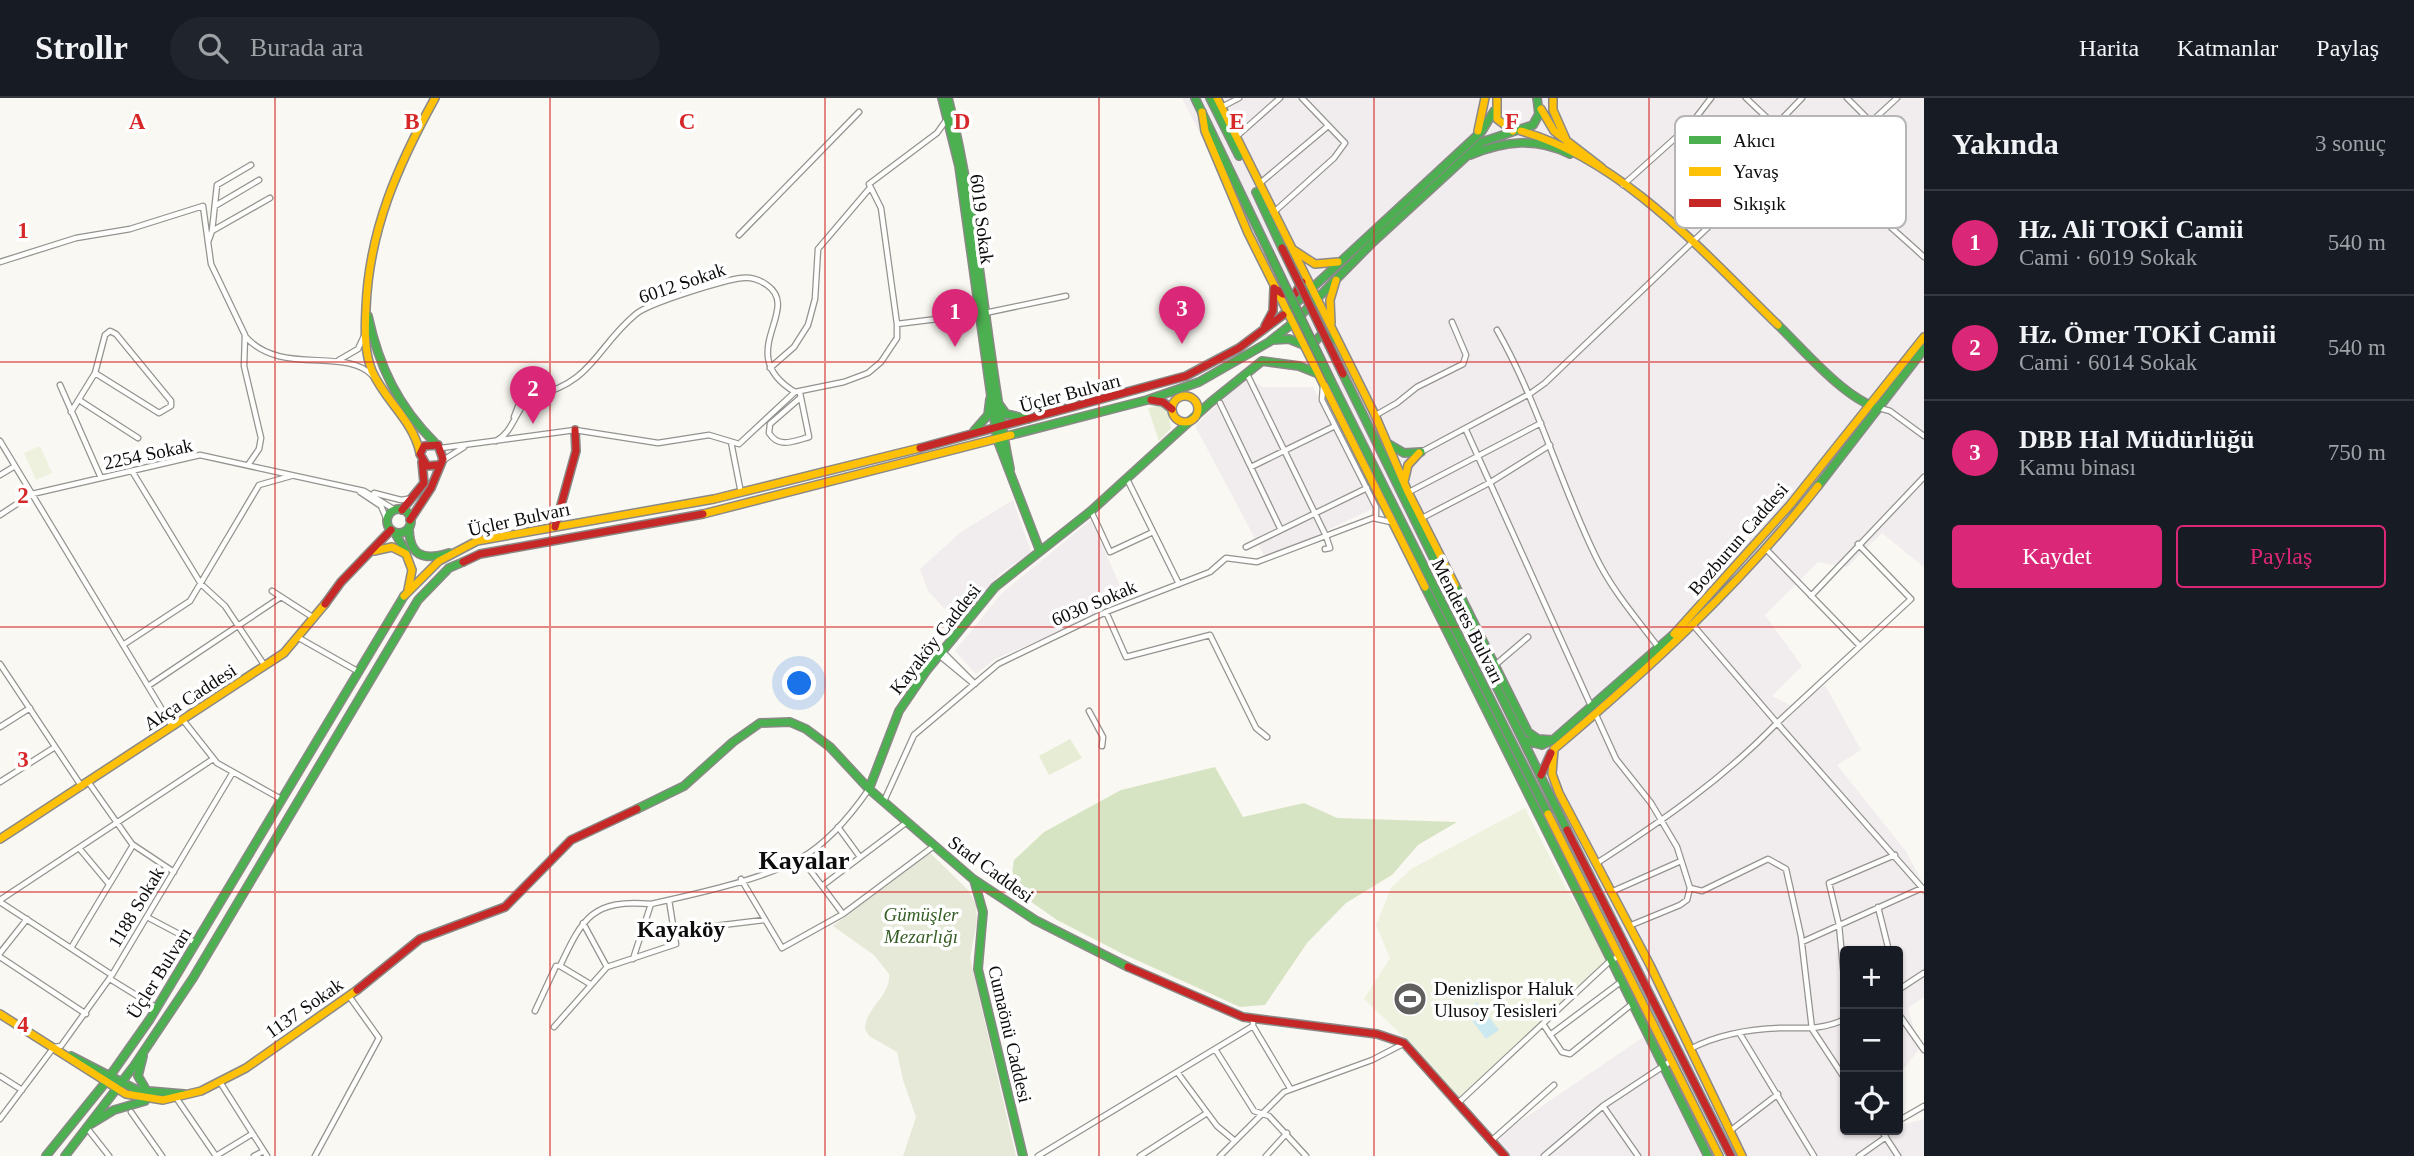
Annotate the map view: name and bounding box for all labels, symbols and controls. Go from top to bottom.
search box [170,17,660,80]
icon: search [194,29,232,67]
text: Strollr [35,30,128,66]
text: Burada ara [250,33,363,62]
text: Harita [2079,35,2139,61]
text: Katmanlar [2177,35,2278,61]
text: Paylaş [2316,35,2379,61]
text: A [129,109,146,134]
text: B [404,109,420,134]
text: C [679,109,695,134]
text: D [954,109,970,134]
text: E [1229,109,1245,134]
text: F [1505,109,1519,134]
legend [1675,116,1906,228]
text: Yakında [1952,127,2059,160]
text: Akıcı [1733,130,1775,151]
text: 3 sonuç [2315,131,2386,156]
text: Yavaş [1733,161,1779,182]
street label: 6019 Sokak [966,173,998,266]
text: Sıkışık [1733,193,1786,214]
text: Hz. Ali TOKİ Camii [2019,215,2243,244]
text: 1 [17,218,29,243]
text: 1 [1969,230,1981,255]
text: 540 m [2328,230,2386,255]
text: Cami · 6019 Sokak [2019,245,2197,270]
street label: 6012 Sokak [636,258,729,308]
pin: 3 [1159,286,1205,344]
pin: 1 [932,289,978,347]
text: Hz. Ömer TOKİ Camii [2019,320,2276,349]
text: 2 [1969,335,1981,360]
text: 540 m [2328,335,2386,360]
text: Cami · 6014 Sokak [2019,350,2197,375]
pin: 2 [510,366,556,424]
street label: Üçler Bulvarı [1017,369,1123,417]
text: DBB Hal Müdürlüğü [2019,425,2255,454]
street label: 2254 Sokak [102,434,195,474]
text: 3 [1969,440,1981,465]
text: 750 m [2328,440,2386,465]
text: Kamu binası [2019,455,2136,480]
street label: Bozburun Caddesi [1684,479,1792,599]
text: 2 [17,483,29,508]
street label: Üçler Bulvarı [466,498,572,540]
button: Kaydet [1952,525,2162,588]
button: Paylaş [2176,525,2386,588]
street label: Menderes Bulvarı [1428,555,1508,687]
street label: 6030 Sokak [1048,576,1140,630]
street label: Kayaköy Caddesi [885,580,985,698]
street label: Akça Caddesi [140,659,240,735]
your location [782,666,816,700]
text: 3 [17,747,29,772]
street label: Stad Caddesi [944,831,1038,907]
district label: Kayalar [759,846,850,875]
street label: 1188 Sokak [104,863,168,951]
park label: Gümüşler Mezarlığı [883,904,959,947]
district label: Kayaköy [637,917,726,942]
street label: Üçler Bulvarı [123,923,195,1023]
map controls [1840,946,1903,1135]
button: + [1840,946,1903,1009]
street label: Cumaönü Caddesi [984,964,1036,1104]
street label: 1137 Sokak [261,973,347,1042]
place label: Denizlispor Haluk Ulusoy Tesisleri [1434,978,1574,1021]
sports icon: Denizlispor Haluk Ulusoy Tesisleri [1391,980,1429,1018]
button: − [1840,1009,1903,1072]
text: 4 [17,1012,29,1037]
button: locate [1840,1072,1903,1135]

